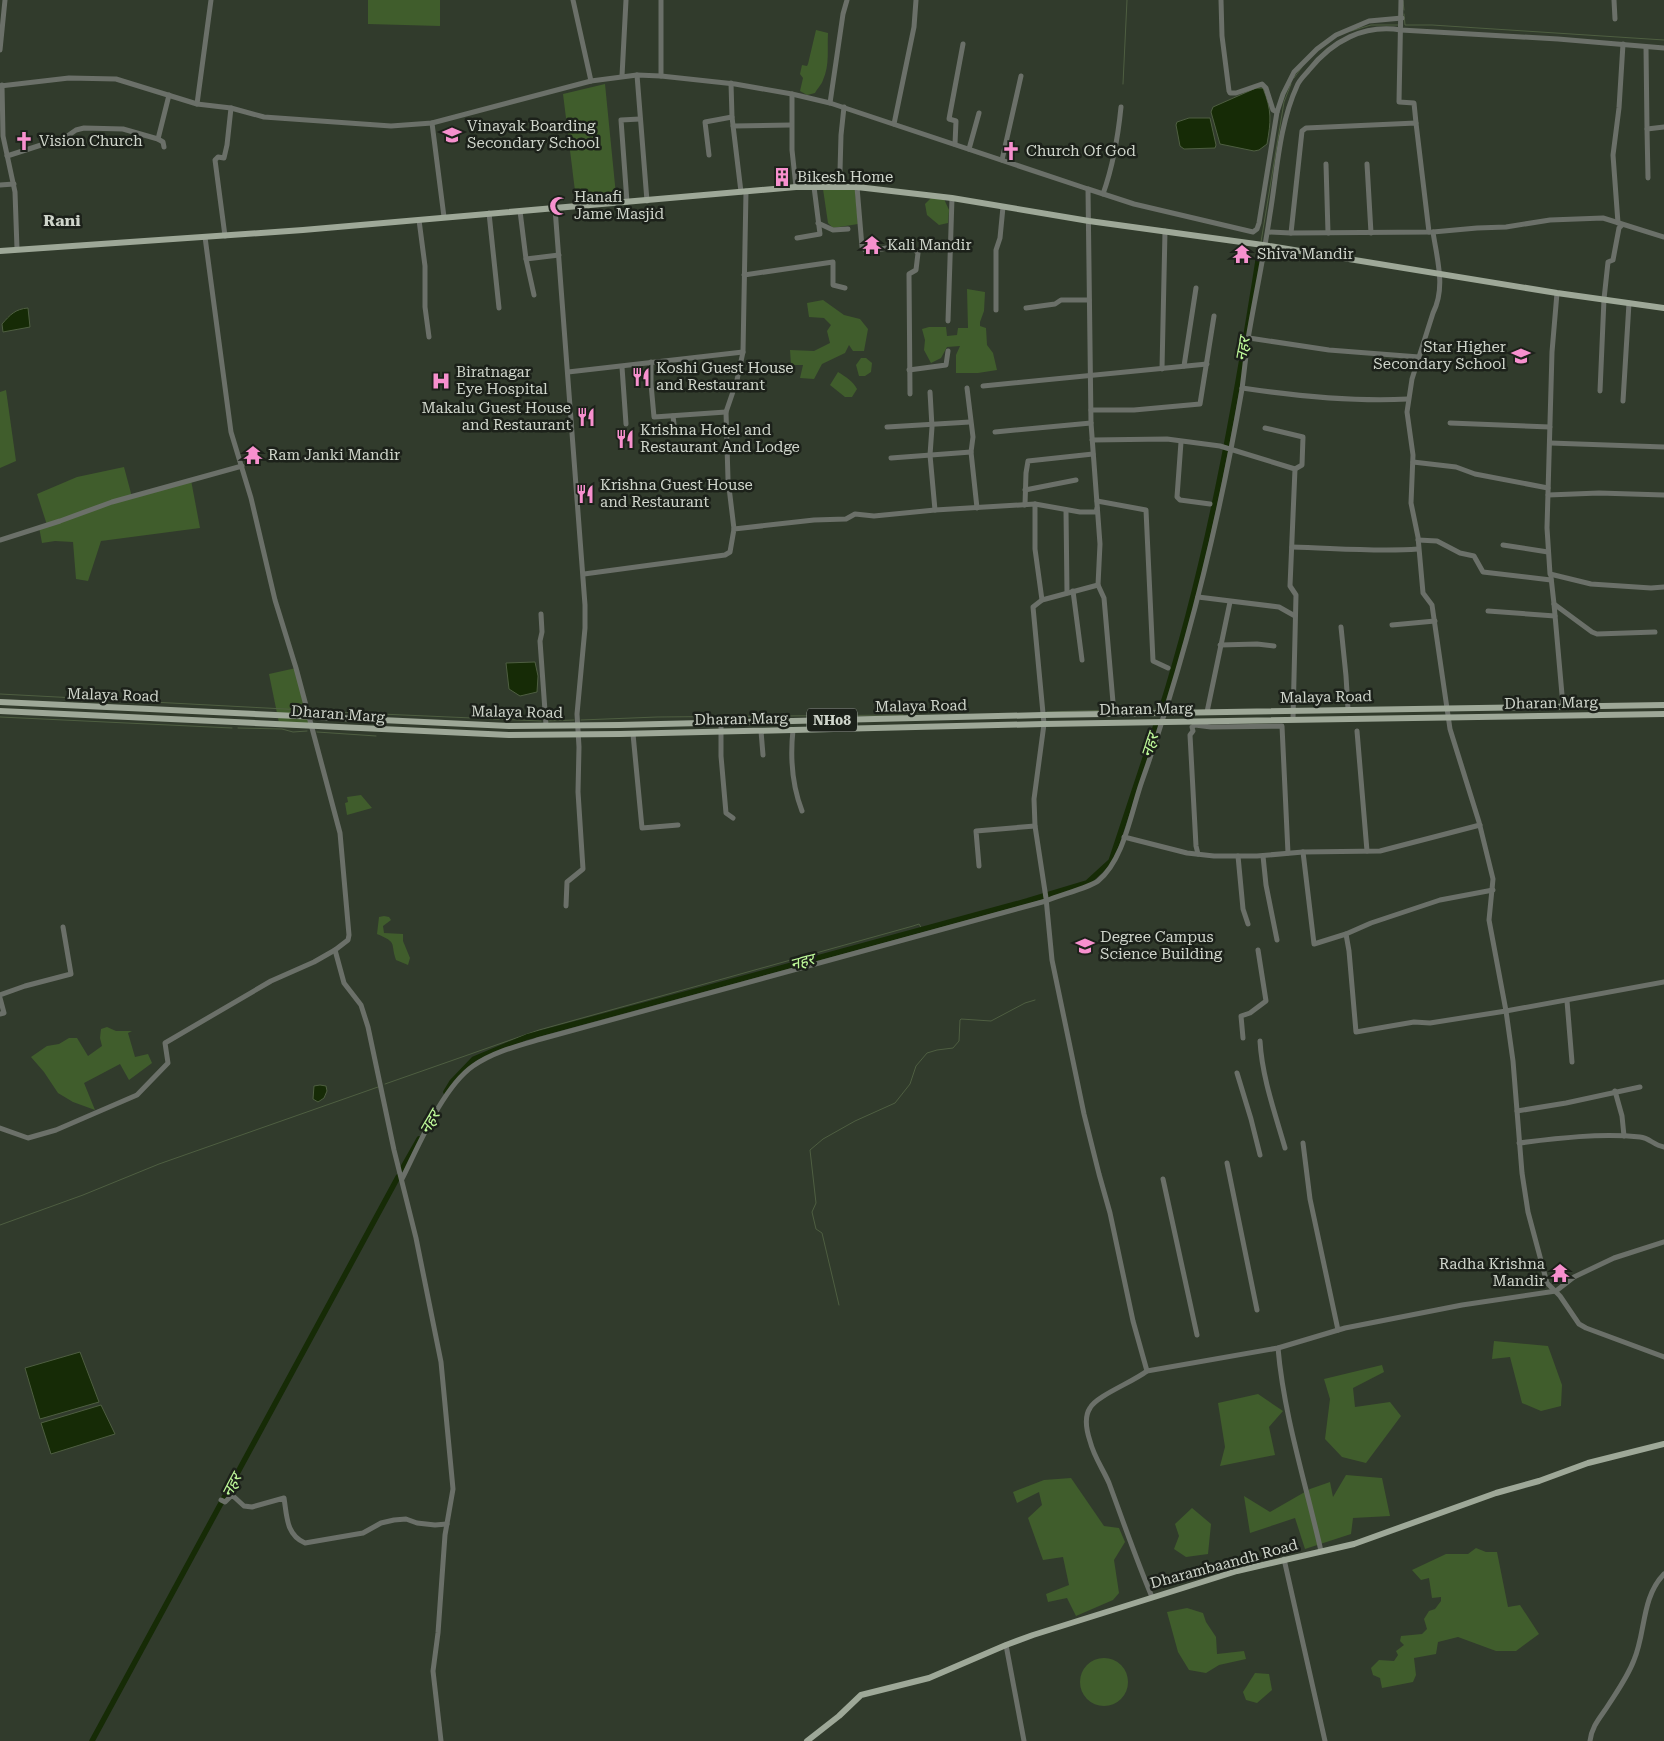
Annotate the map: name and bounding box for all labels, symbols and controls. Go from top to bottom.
place label: Vinayak Boarding Secondary School [467,117,600,152]
school or university icon: Vinayak Boarding Secondary School [441,124,463,146]
church icon: Vision Church [13,130,35,152]
place label: Vision Church [39,132,143,150]
church icon: Church Of God [1000,140,1022,162]
place label: Church Of God [1026,142,1136,160]
building icon: Bikesh Home [771,166,793,188]
place label: Bikesh Home [797,168,893,186]
place label: Hanafi Jame Masjid [574,188,665,223]
mosque icon: Hanafi Jame Masjid [548,195,570,217]
district label: Rani [43,211,81,230]
temple icon: Kali Mandir [861,234,883,256]
place label: Kali Mandir [887,236,972,254]
temple icon: Shiva Mandir [1231,243,1253,265]
place label: Shiva Mandir [1257,245,1354,263]
water label: नहर [1231,332,1255,363]
place label: Star Higher Secondary School [1373,338,1506,373]
school or university icon: Star Higher Secondary School [1510,345,1532,367]
place label: Koshi Guest House and Restaurant [656,359,794,394]
place label: Biratnagar Eye Hospital [456,363,548,398]
restaurant icon: Koshi Guest House and Restaurant [630,366,652,388]
hospital icon: Biratnagar Eye Hospital [430,370,452,392]
place label: Makalu Guest House and Restaurant [421,399,571,434]
restaurant icon: Makalu Guest House and Restaurant [575,406,597,428]
place label: Krishna Hotel and Restaurant And Lodge [640,421,800,456]
restaurant icon: Krishna Hotel and Restaurant And Lodge [614,428,636,450]
temple icon: Ram Janki Mandir [242,444,264,466]
place label: Ram Janki Mandir [268,446,400,464]
place label: Krishna Guest House and Restaurant [600,476,753,511]
restaurant icon: Krishna Guest House and Restaurant [574,483,596,505]
street label: Malaya Road [67,684,160,706]
street label: Malaya Road [1280,687,1373,707]
street label: Dharan Marg [1504,693,1599,713]
street label: Malaya Road [875,696,968,716]
street label: Dharan Marg [1099,699,1194,719]
street label: Dharan Marg [291,702,386,726]
street label: Malaya Road [471,702,564,722]
road number: NH08 [807,708,857,732]
street label: Dharan Marg [694,709,789,729]
water label: नहर [1137,728,1163,759]
place label: Degree Campus Science Building [1100,928,1223,963]
school or university icon: Degree Campus Science Building [1074,935,1096,957]
water label: नहर [788,948,819,974]
water label: नहर [415,1104,445,1137]
place label: Radha Krishna Mandir [1439,1255,1545,1290]
temple icon: Radha Krishna Mandir [1549,1262,1571,1284]
water label: नहर [217,1467,247,1500]
street label: Dharambaandh Road [1148,1536,1300,1592]

